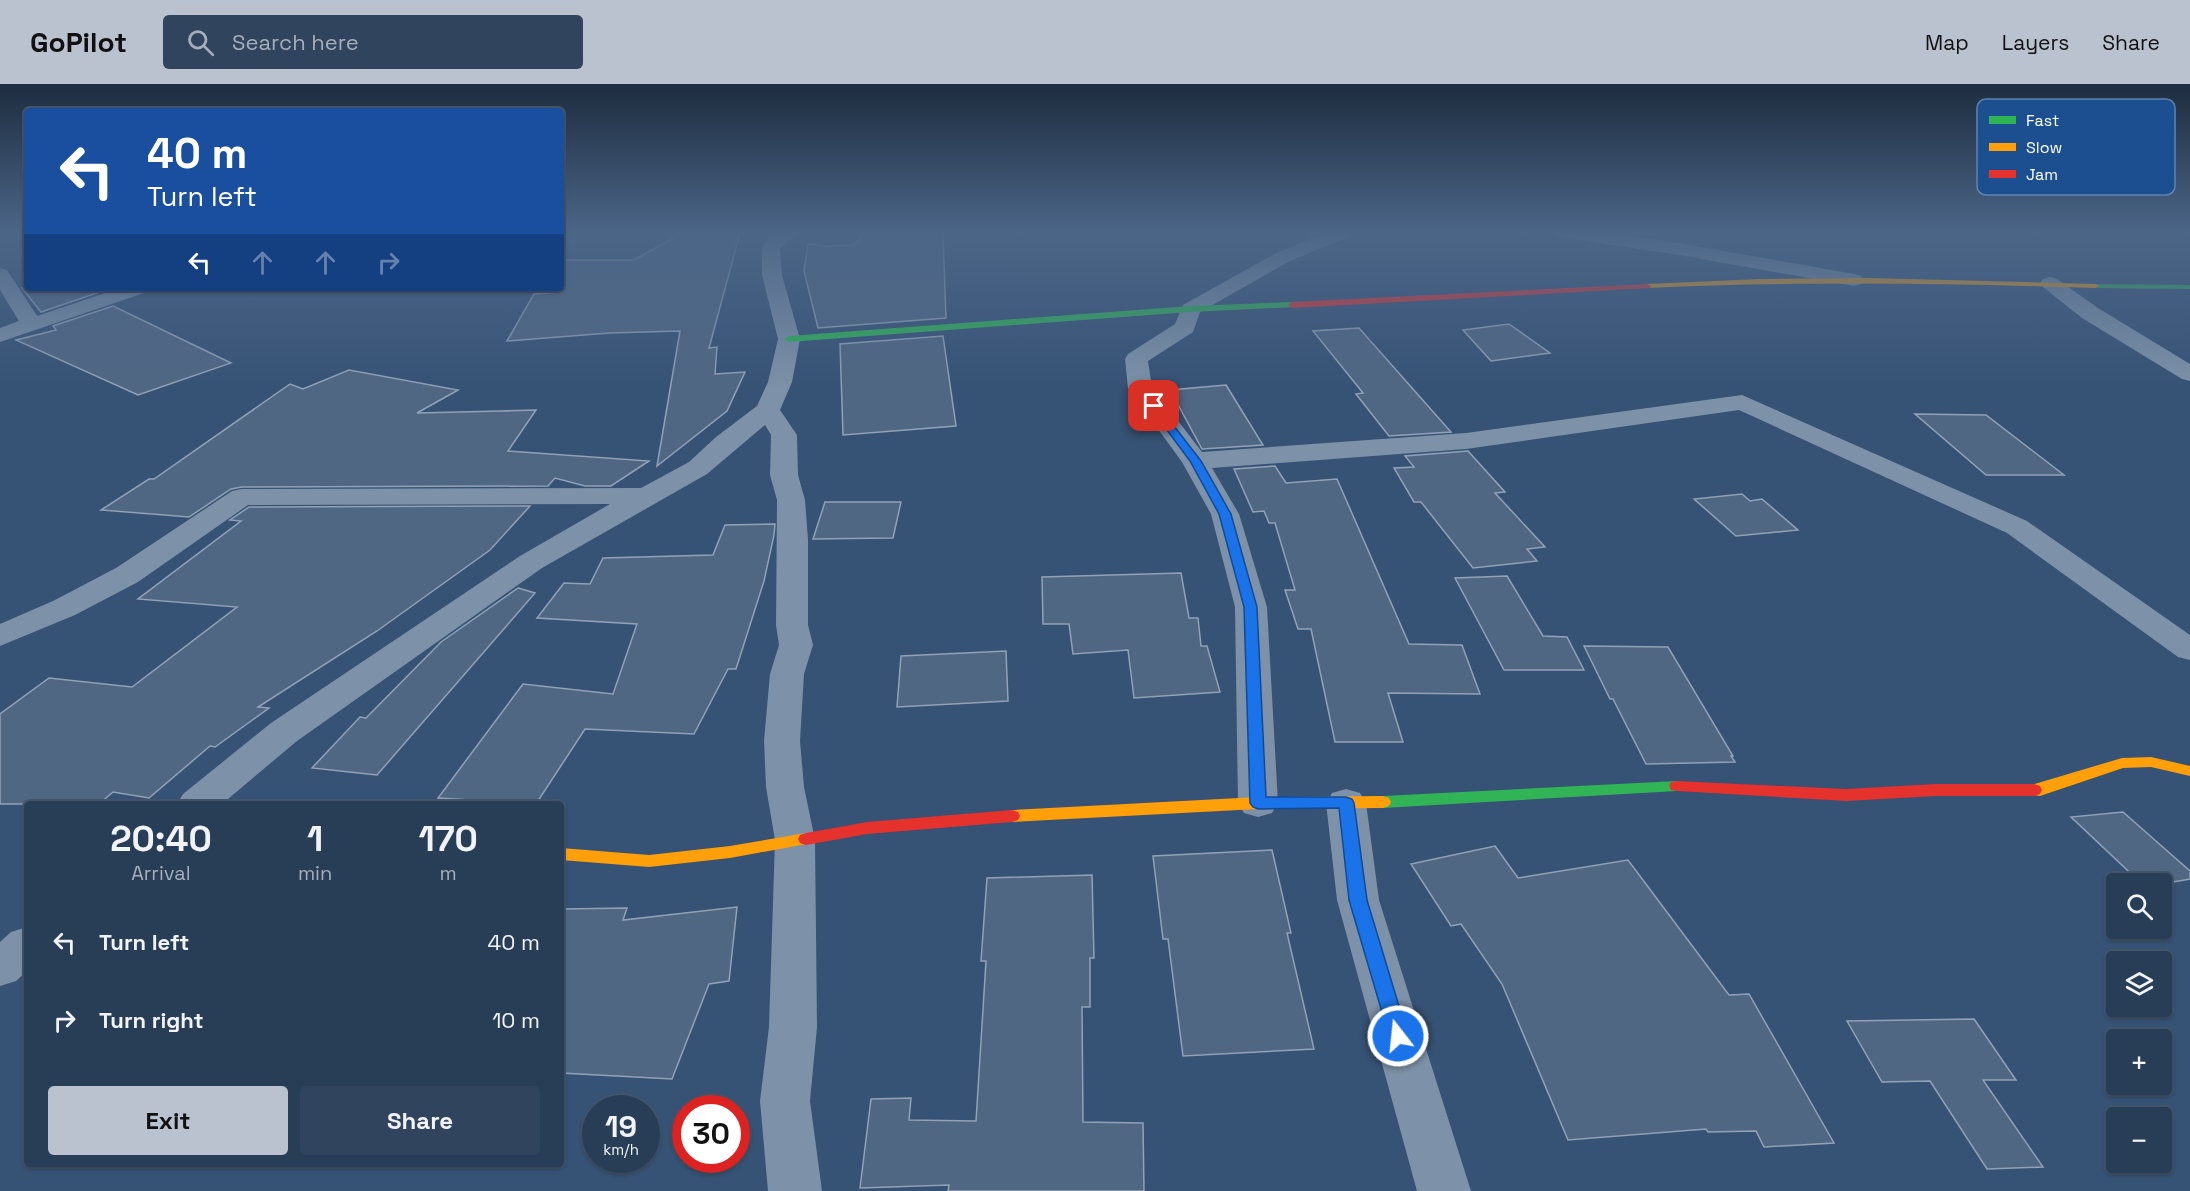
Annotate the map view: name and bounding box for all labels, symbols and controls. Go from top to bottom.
search box [163,15,583,69]
text: GoPilot [30,24,127,60]
icon: search [184,26,217,59]
text: Search here [232,28,359,56]
text: Map [1925,29,1969,56]
text: Layers [2002,29,2069,56]
text: Share [2102,29,2160,56]
legend [1977,99,2175,195]
text: Fast [2026,110,2059,131]
text: 40 m [147,127,247,180]
icon: left [48,132,126,210]
text: Slow [2026,137,2062,158]
text: Jam [2026,164,2058,185]
text: Turn left [147,179,257,214]
icon: left [183,246,216,279]
icon: ahead [246,246,279,279]
icon: ahead [309,246,342,279]
icon: right [372,246,405,279]
pin [1128,380,1179,431]
icon: arrive [1137,389,1170,422]
text: 20:40 [110,816,212,862]
text: 1 [307,816,323,862]
text: 170 [418,816,478,862]
text: Arrival [131,860,191,886]
text: min [298,860,332,886]
text: m [440,860,457,886]
map controls [2106,873,2172,1173]
button: search [2106,873,2172,939]
icon: left [48,926,81,959]
text: Turn left [99,928,189,956]
text: 40 m [488,928,540,956]
button: layers [2106,951,2172,1017]
icon: right [48,1004,81,1037]
position arrow [1366,1004,1430,1068]
text: Turn right [99,1006,204,1034]
text: 10 m [492,1006,540,1034]
button: + [2106,1029,2172,1095]
button: Exit [48,1086,288,1155]
button: Share [300,1086,540,1155]
speed limit sign: 30 [672,1095,750,1173]
text: 19 [605,1107,637,1146]
button: − [2106,1107,2172,1173]
text: km/h [603,1140,639,1159]

